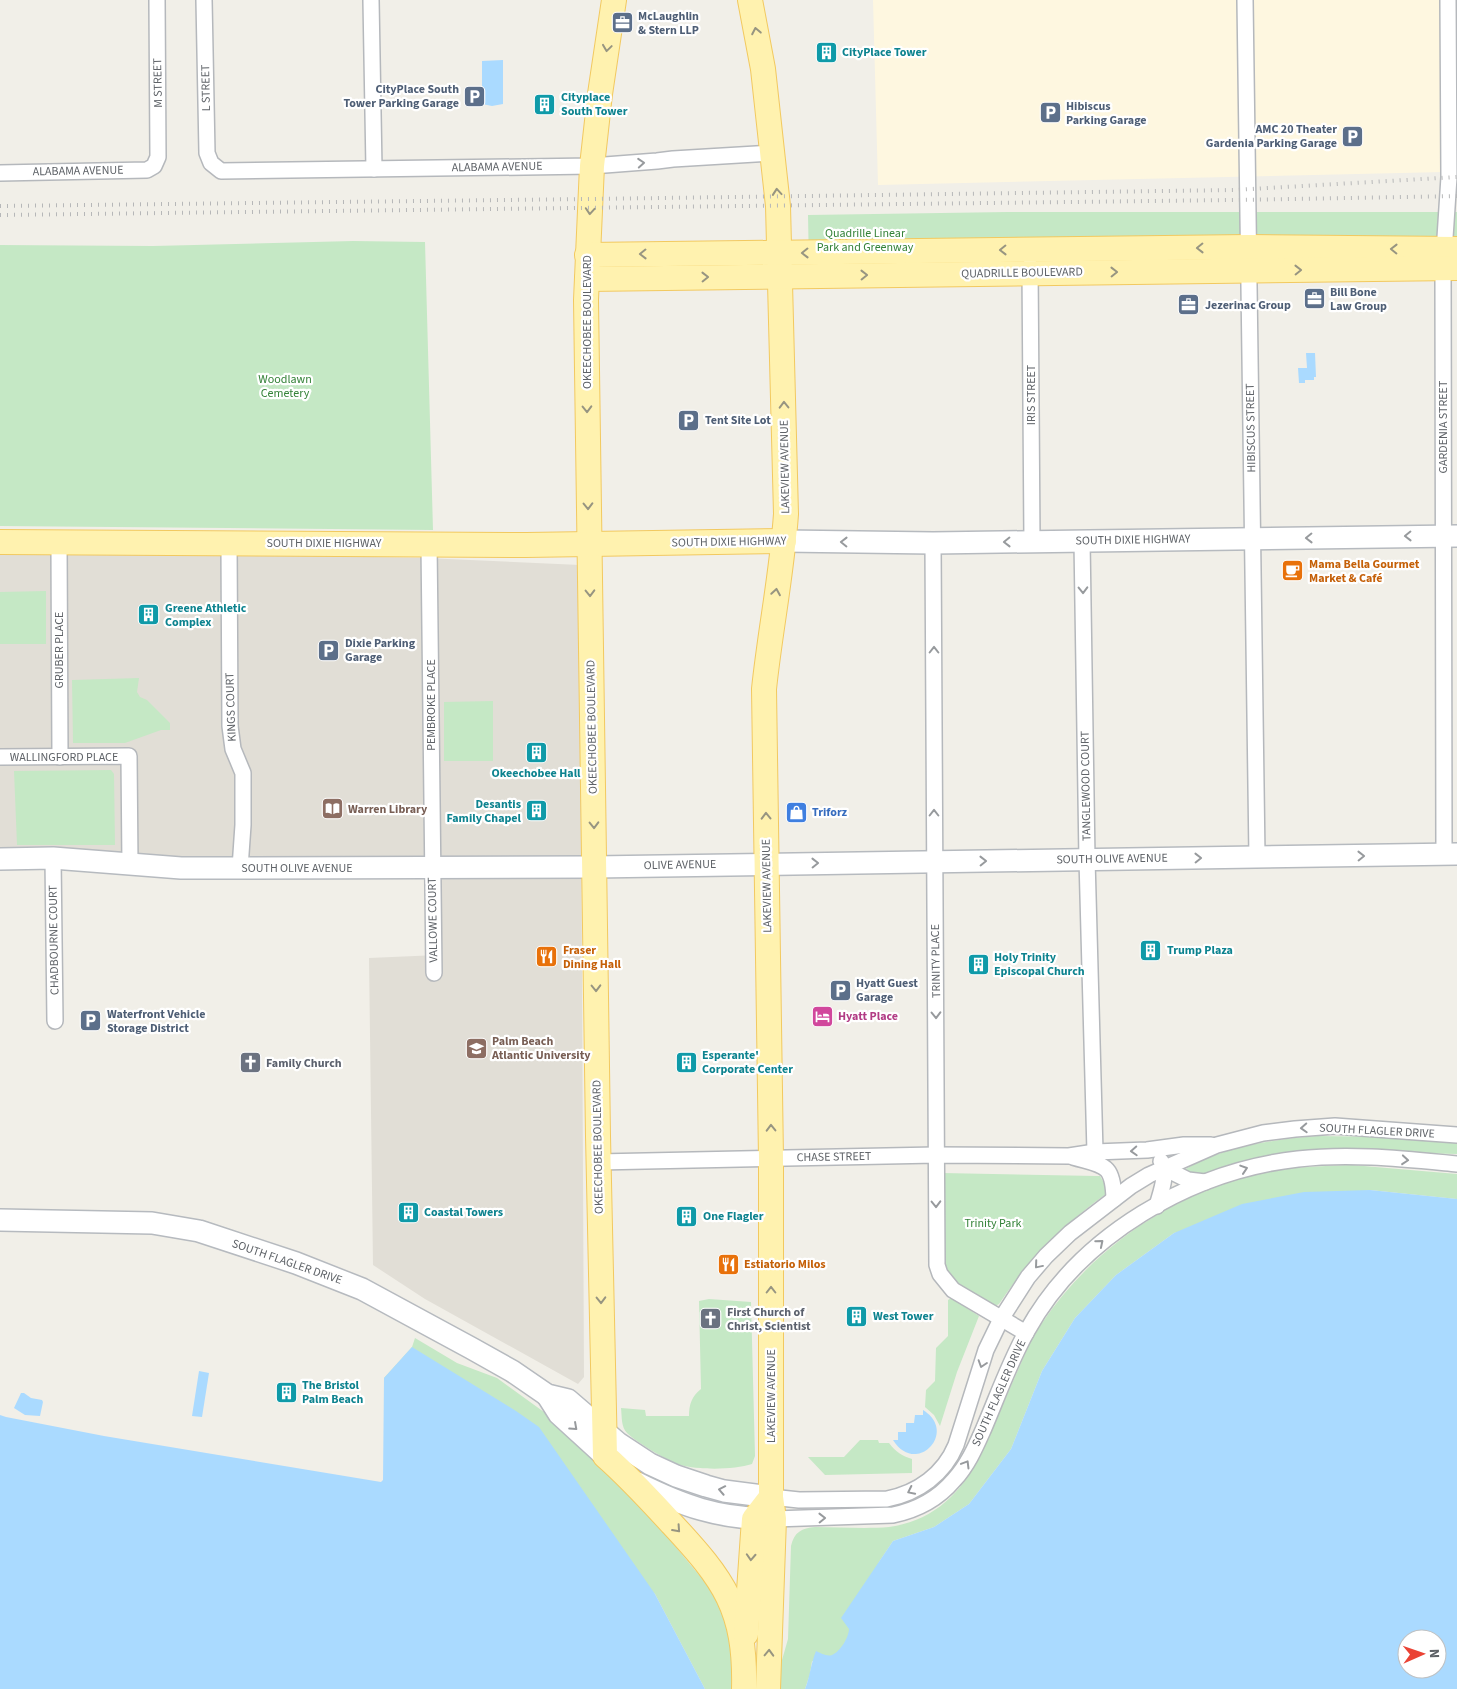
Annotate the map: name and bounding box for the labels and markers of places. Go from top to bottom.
place label: McLaughlin & Stern LLP [638,8,699,39]
office icon: McLaughlin & Stern LLP [610,11,634,35]
building icon: CityPlace Tower [814,40,838,64]
place label: CityPlace Tower [842,44,927,61]
place label: CityPlace South Tower Parking Garage [344,81,459,112]
parking icon: CityPlace South Tower Parking Garage [463,84,487,108]
place label: Cityplace South Tower [561,89,628,120]
building icon: Cityplace South Tower [533,92,557,116]
place label: Hibiscus Parking Garage [1066,98,1147,129]
parking icon: Hibiscus Parking Garage [1038,101,1062,125]
place label: AMC 20 Theater Gardenia Parking Garage [1206,121,1337,152]
parking icon: AMC 20 Theater Gardenia Parking Garage [1341,124,1365,148]
place label: Bill Bone Law Group [1330,284,1387,315]
office icon: Bill Bone Law Group [1302,287,1326,311]
office icon: Jezerinac Group [1177,293,1201,317]
place label: Jezerinac Group [1205,297,1291,314]
parking icon: Tent Site Lot [677,408,701,432]
place label: Tent Site Lot [705,412,771,429]
place label: Mama Bella Gourmet Market & Café [1309,556,1420,587]
cafe icon: Mama Bella Gourmet Market & Café [1281,559,1305,583]
place label: Greene Athletic Complex [165,600,247,631]
building icon: Greene Athletic Complex [137,603,161,627]
place label: Dixie Parking Garage [345,635,416,666]
parking icon: Dixie Parking Garage [317,638,341,662]
building icon: Okeechobee Hall [524,740,548,764]
place label: Okeechobee Hall [492,765,581,782]
place label: Desantis Family Chapel [446,796,522,827]
library icon: Warren Library [320,797,344,821]
building icon: Desantis Family Chapel [525,799,549,823]
shop icon: Triforz [784,800,808,824]
place label: Warren Library [348,801,428,818]
place label: Triforz [812,804,848,821]
building icon: Trump Plaza [1139,938,1163,962]
place label: Fraser Dining Hall [563,942,622,973]
place label: Trump Plaza [1167,942,1233,959]
restaurant icon: Fraser Dining Hall [535,945,559,969]
place label: Holy Trinity Episcopal Church [994,949,1085,980]
building icon: Holy Trinity Episcopal Church [966,952,990,976]
place label: Hyatt Guest Garage [856,975,918,1006]
parking icon: Hyatt Guest Garage [828,978,852,1002]
hotel icon: Hyatt Place [810,1004,834,1028]
place label: Waterfront Vehicle Storage District [107,1006,205,1037]
place label: Hyatt Place [838,1008,898,1025]
parking icon: Waterfront Vehicle Storage District [79,1009,103,1033]
place label: Palm Beach Atlantic University [491,1033,591,1064]
school or university icon: Palm Beach Atlantic University [464,1036,488,1060]
place label: Esperante' Corporate Center [702,1047,793,1078]
building icon: Esperante' Corporate Center [674,1050,698,1074]
church icon: Family Church [238,1051,262,1075]
place label: Family Church [266,1055,342,1072]
building icon: Coastal Towers [396,1200,420,1224]
place label: Coastal Towers [424,1204,503,1221]
building icon: One Flagler [675,1204,699,1228]
place label: One Flagler [703,1208,764,1225]
restaurant icon: Estiatorio Milos [716,1252,740,1276]
place label: Estiatorio Milos [744,1256,826,1273]
place label: First Church of Christ, Scientist [727,1304,811,1335]
building icon: West Tower [845,1304,869,1328]
church icon: First Church of Christ, Scientist [699,1307,723,1331]
place label: West Tower [873,1308,934,1325]
place label: The Bristol Palm Beach [302,1377,363,1408]
building icon: The Bristol Palm Beach [274,1380,298,1404]

